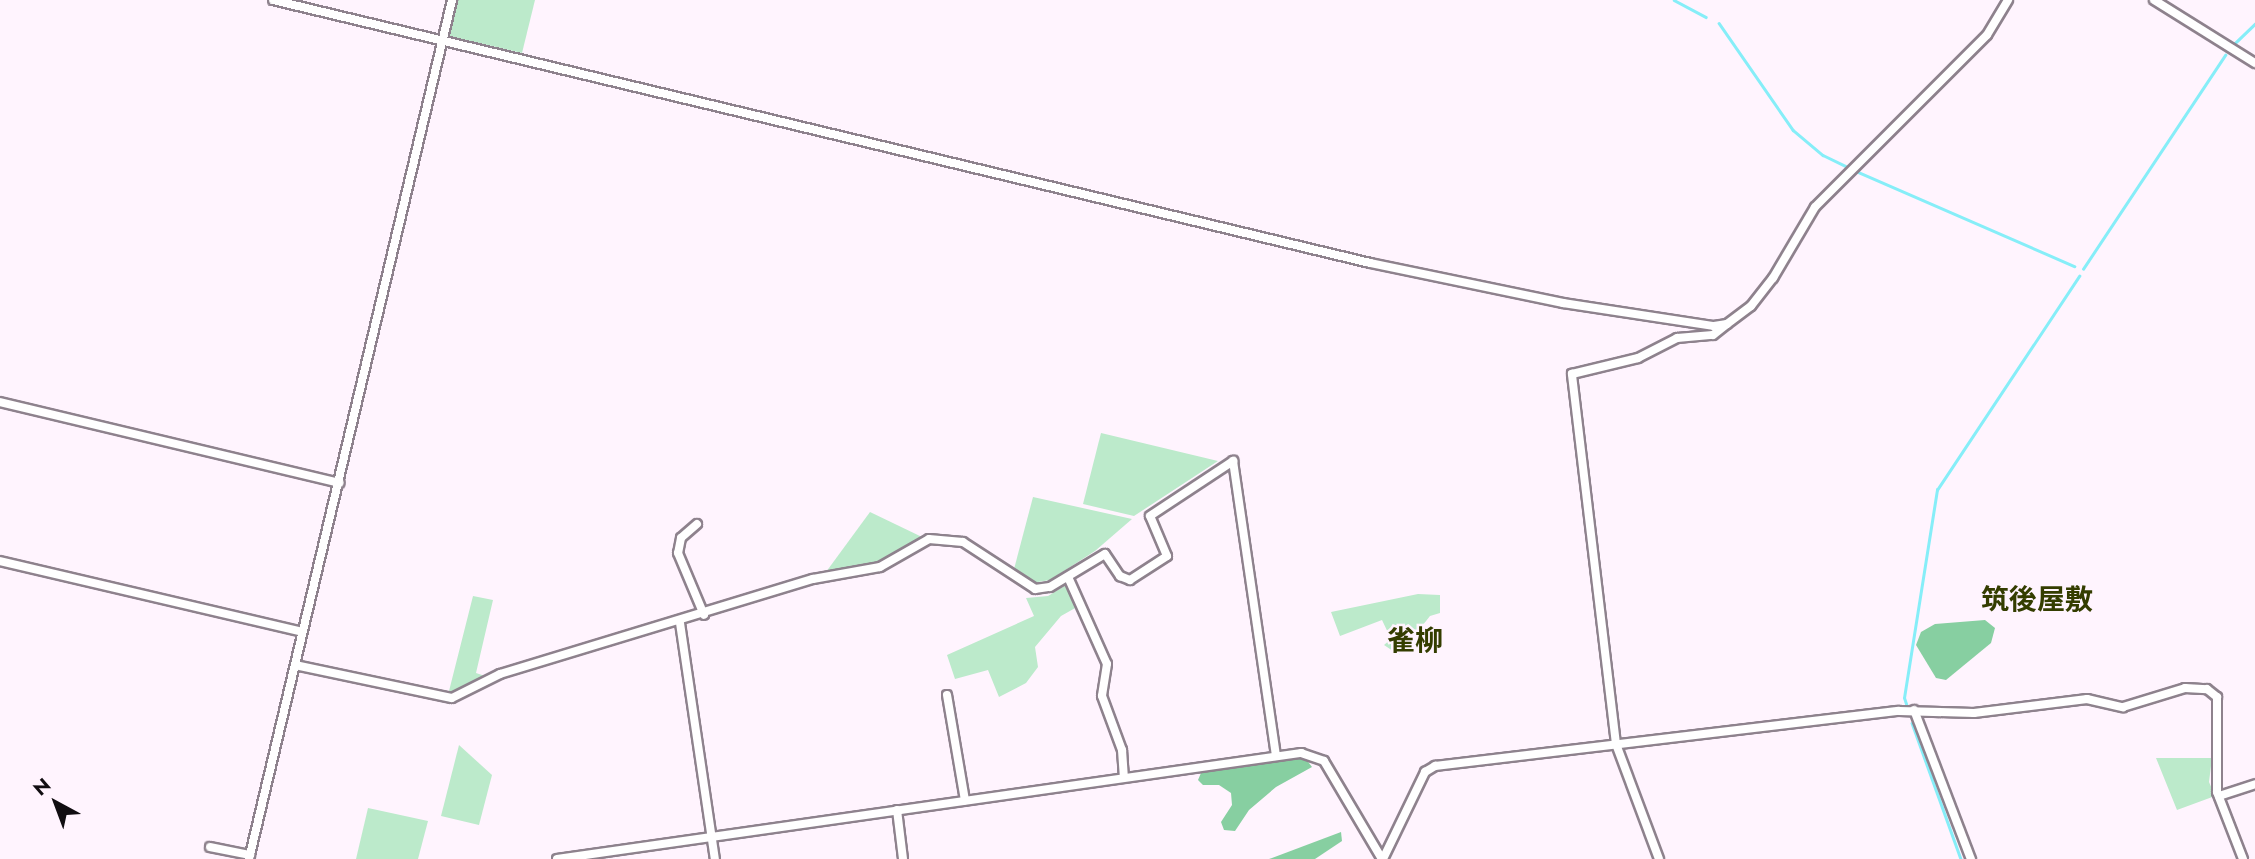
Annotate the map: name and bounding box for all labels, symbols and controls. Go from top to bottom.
district label: 筑後屋敷 [1981,583,2093,617]
district label: 雀柳 [1387,624,1443,658]
north arrow [21,768,91,838]
text: N [27,772,56,802]

